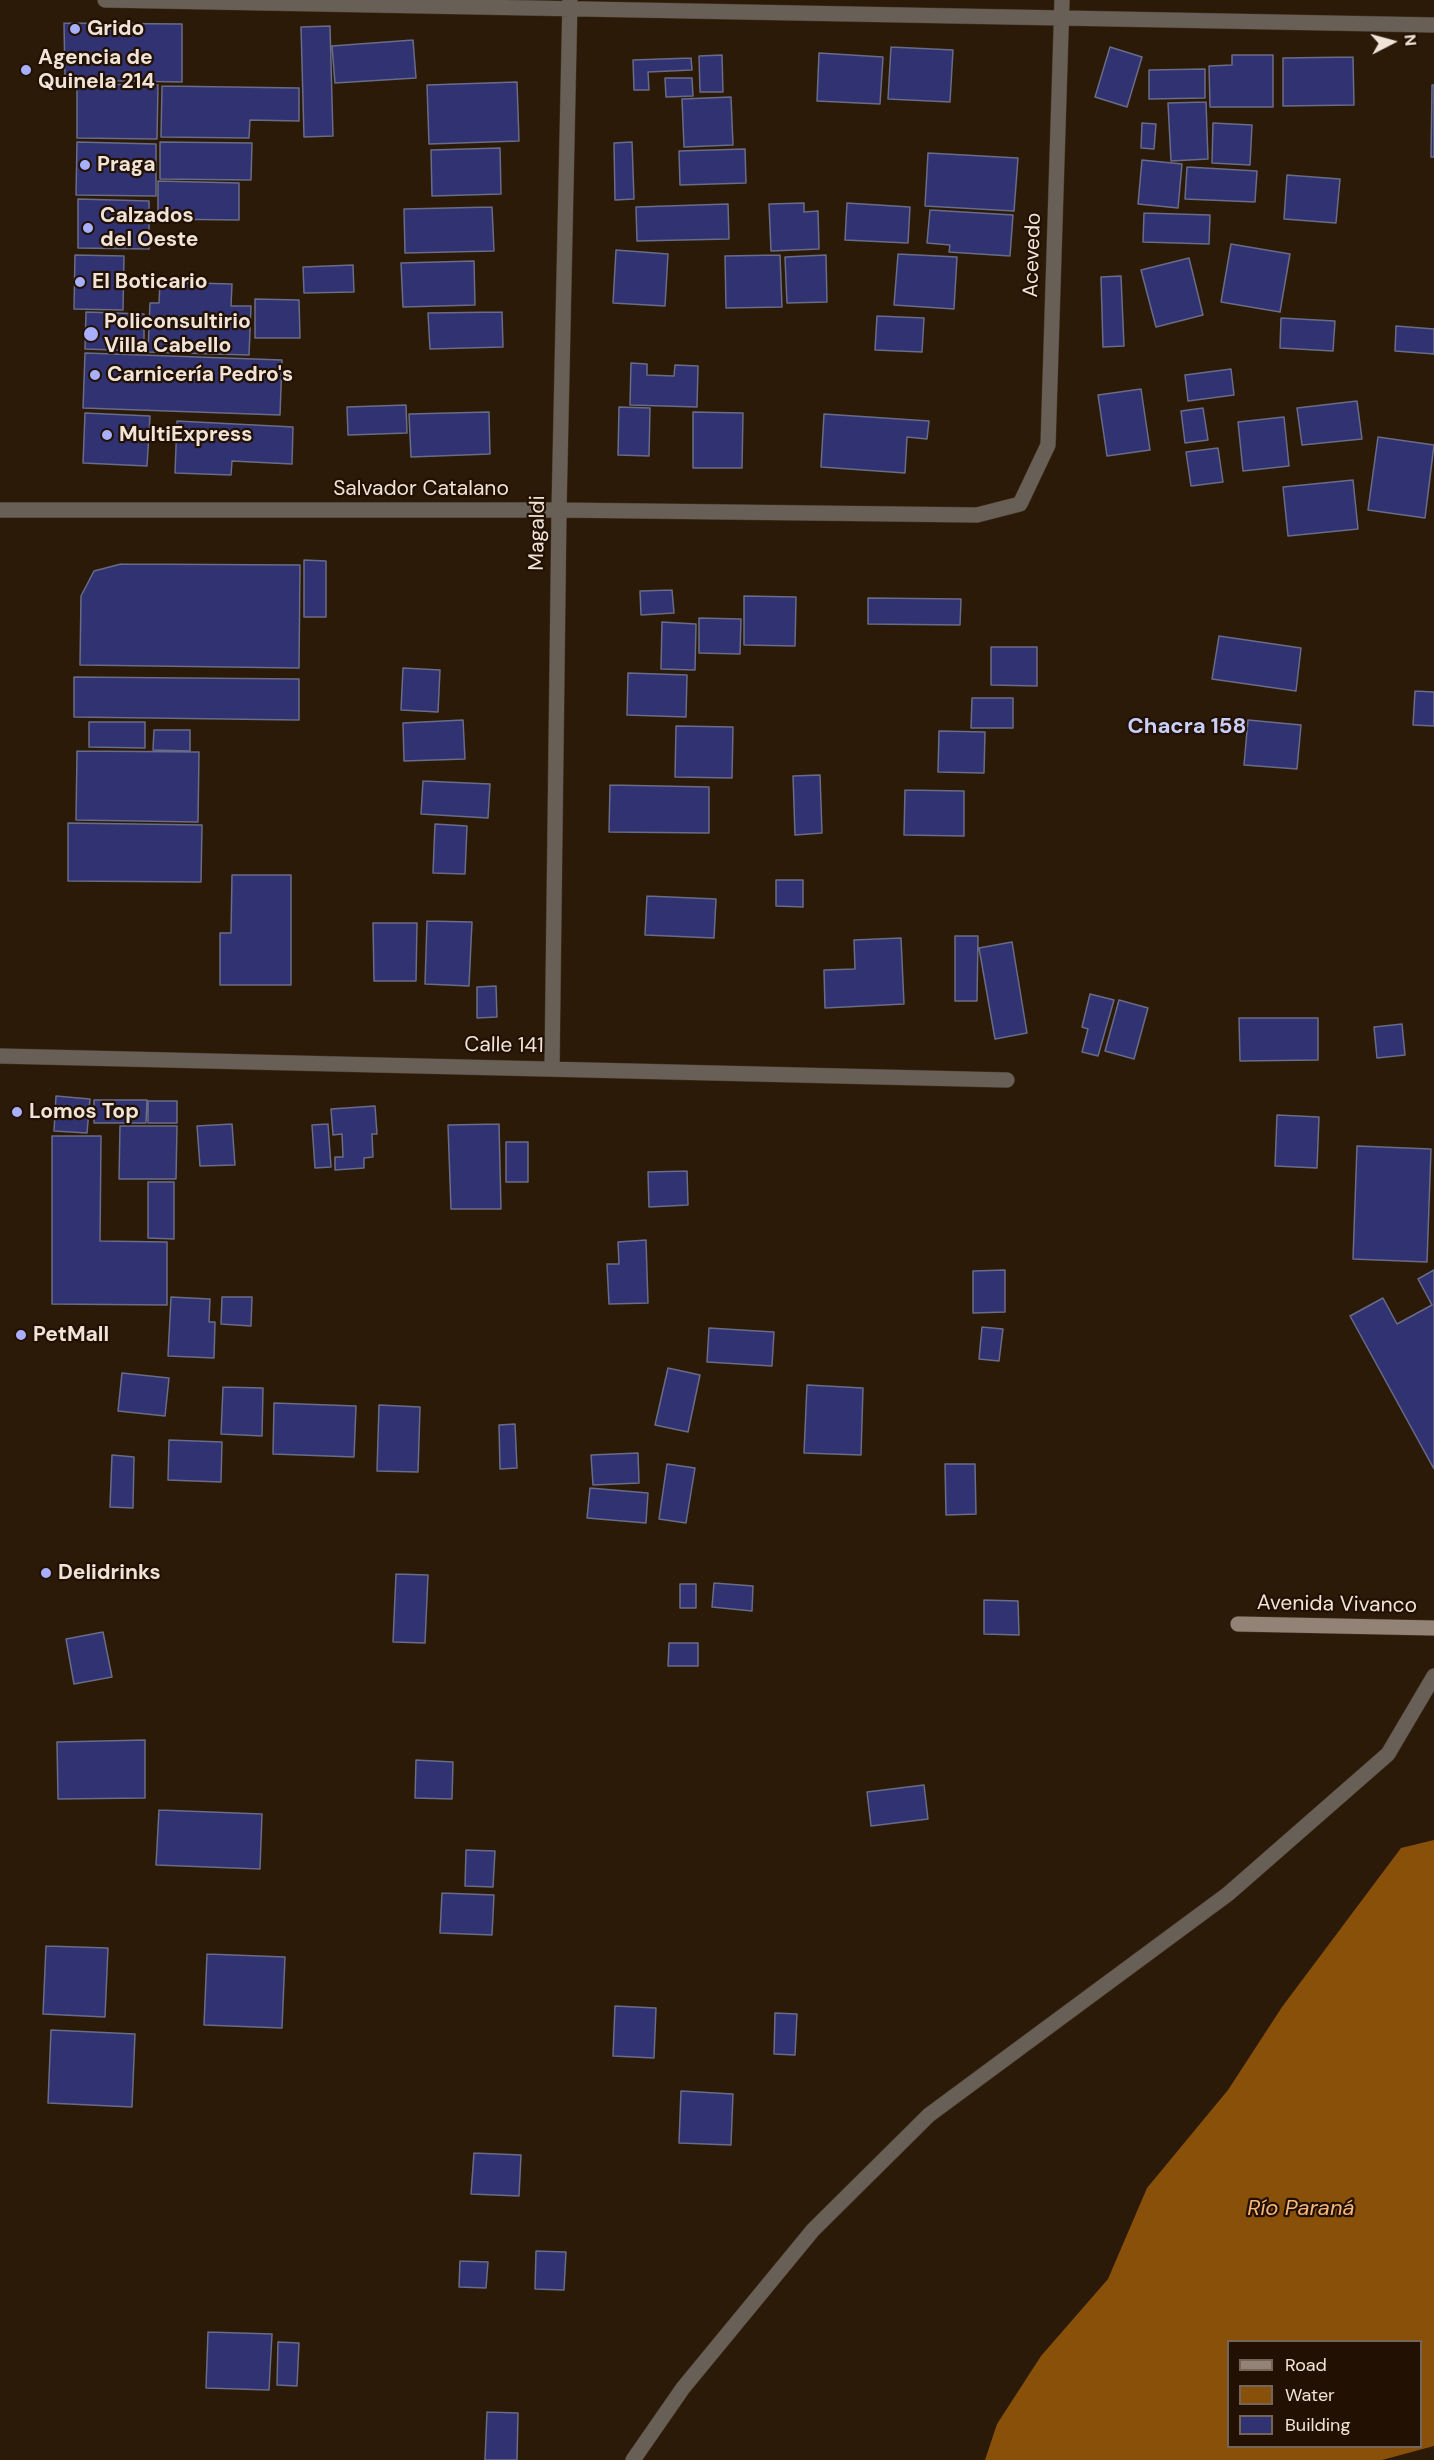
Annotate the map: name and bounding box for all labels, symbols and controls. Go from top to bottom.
north arrow [1362,12,1422,72]
place label: Grido [87,16,144,42]
marker: Grido [68,22,82,36]
text: N [1399,33,1421,47]
place label: Agencia de Quinela 214 [38,45,155,95]
marker: Agencia de Quinela 214 [19,63,33,77]
place label: Praga [97,152,156,178]
marker: Praga [78,158,92,172]
place label: Calzados del Oeste [100,203,198,253]
street label: Acevedo [1019,212,1047,298]
marker: Calzados del Oeste [81,221,95,235]
place label: El Boticario [92,269,208,295]
marker: El Boticario [73,275,87,289]
place label: Policonsultirio Villa Cabello [104,309,251,359]
marker: Policonsultirio Villa Cabello [82,325,100,343]
place label: Carnicería Pedro's [107,362,293,388]
marker: Carnicería Pedro's [88,368,102,382]
place label: MultiExpress [119,422,252,448]
marker: MultiExpress [100,428,114,442]
street label: Salvador Catalano [333,476,509,502]
street label: Magaldi [525,495,551,571]
district label: Chacra 158 [1128,714,1246,740]
street label: Calle 141 [464,1033,544,1059]
place label: Lomos Top [29,1099,139,1125]
marker: Lomos Top [10,1105,24,1119]
place label: PetMall [33,1322,109,1348]
marker: PetMall [14,1328,28,1342]
place label: Delidrinks [58,1560,161,1586]
marker: Delidrinks [39,1566,53,1580]
street label: Avenida Vivanco [1257,1591,1417,1619]
water label: Río Paraná [1247,2196,1355,2222]
legend [1227,2340,1422,2448]
text: Road [1285,2353,1327,2377]
text: Water [1285,2383,1335,2407]
text: Building [1285,2413,1350,2437]

